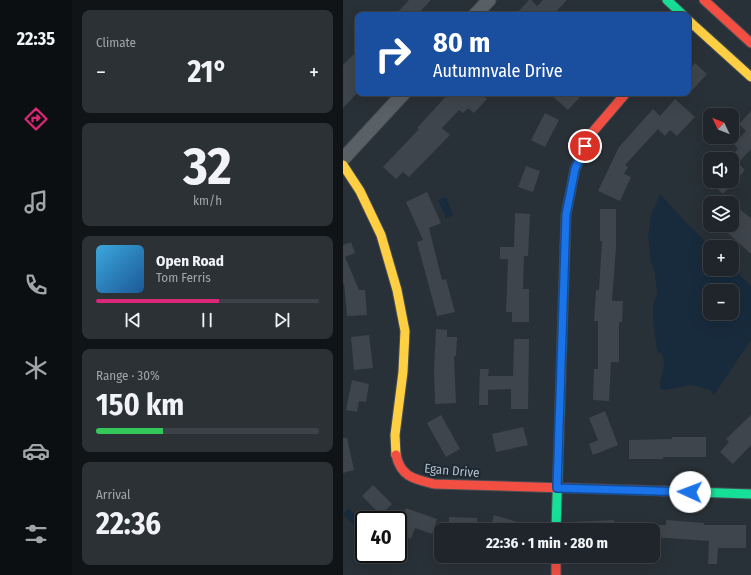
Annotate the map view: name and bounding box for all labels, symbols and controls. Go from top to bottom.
text: 80 m [433,26,490,59]
text: 22:35 [17,28,55,50]
icon: right [367,28,419,80]
text: Climate [96,35,136,50]
text: 21° [187,54,228,90]
text: − [96,59,106,86]
text: + [309,59,319,86]
text: Autumnvale Drive [433,60,563,82]
icon: directions [22,105,50,133]
north arrow [703,108,739,144]
map controls [703,108,739,320]
pin [568,129,602,163]
text: 32 [183,135,232,198]
icon: arrive [574,135,596,157]
button: sound [703,152,739,188]
icon: music [22,188,50,216]
text: km/h [193,193,222,208]
button: layers [703,196,739,232]
button: + [703,240,739,276]
text: Open Road [156,252,224,270]
text: Tom Ferris [156,270,211,285]
icon: phone [22,271,50,299]
button: − [703,284,739,320]
icon: previous [122,309,144,331]
icon: pause [196,309,218,331]
icon: next [271,309,293,331]
icon: climate [22,354,50,382]
text: Range · 30% [96,368,160,383]
text: 150 km [96,387,184,423]
icon: car [22,437,50,465]
street label: Egan Drive [424,461,480,480]
position arrow [669,471,711,513]
text: Arrival [96,487,130,502]
text: 22:36 [96,506,161,542]
speed limit sign: 40 [355,511,407,563]
icon: filters [22,520,50,548]
text: 22:36 · 1 min · 280 m [486,534,608,552]

